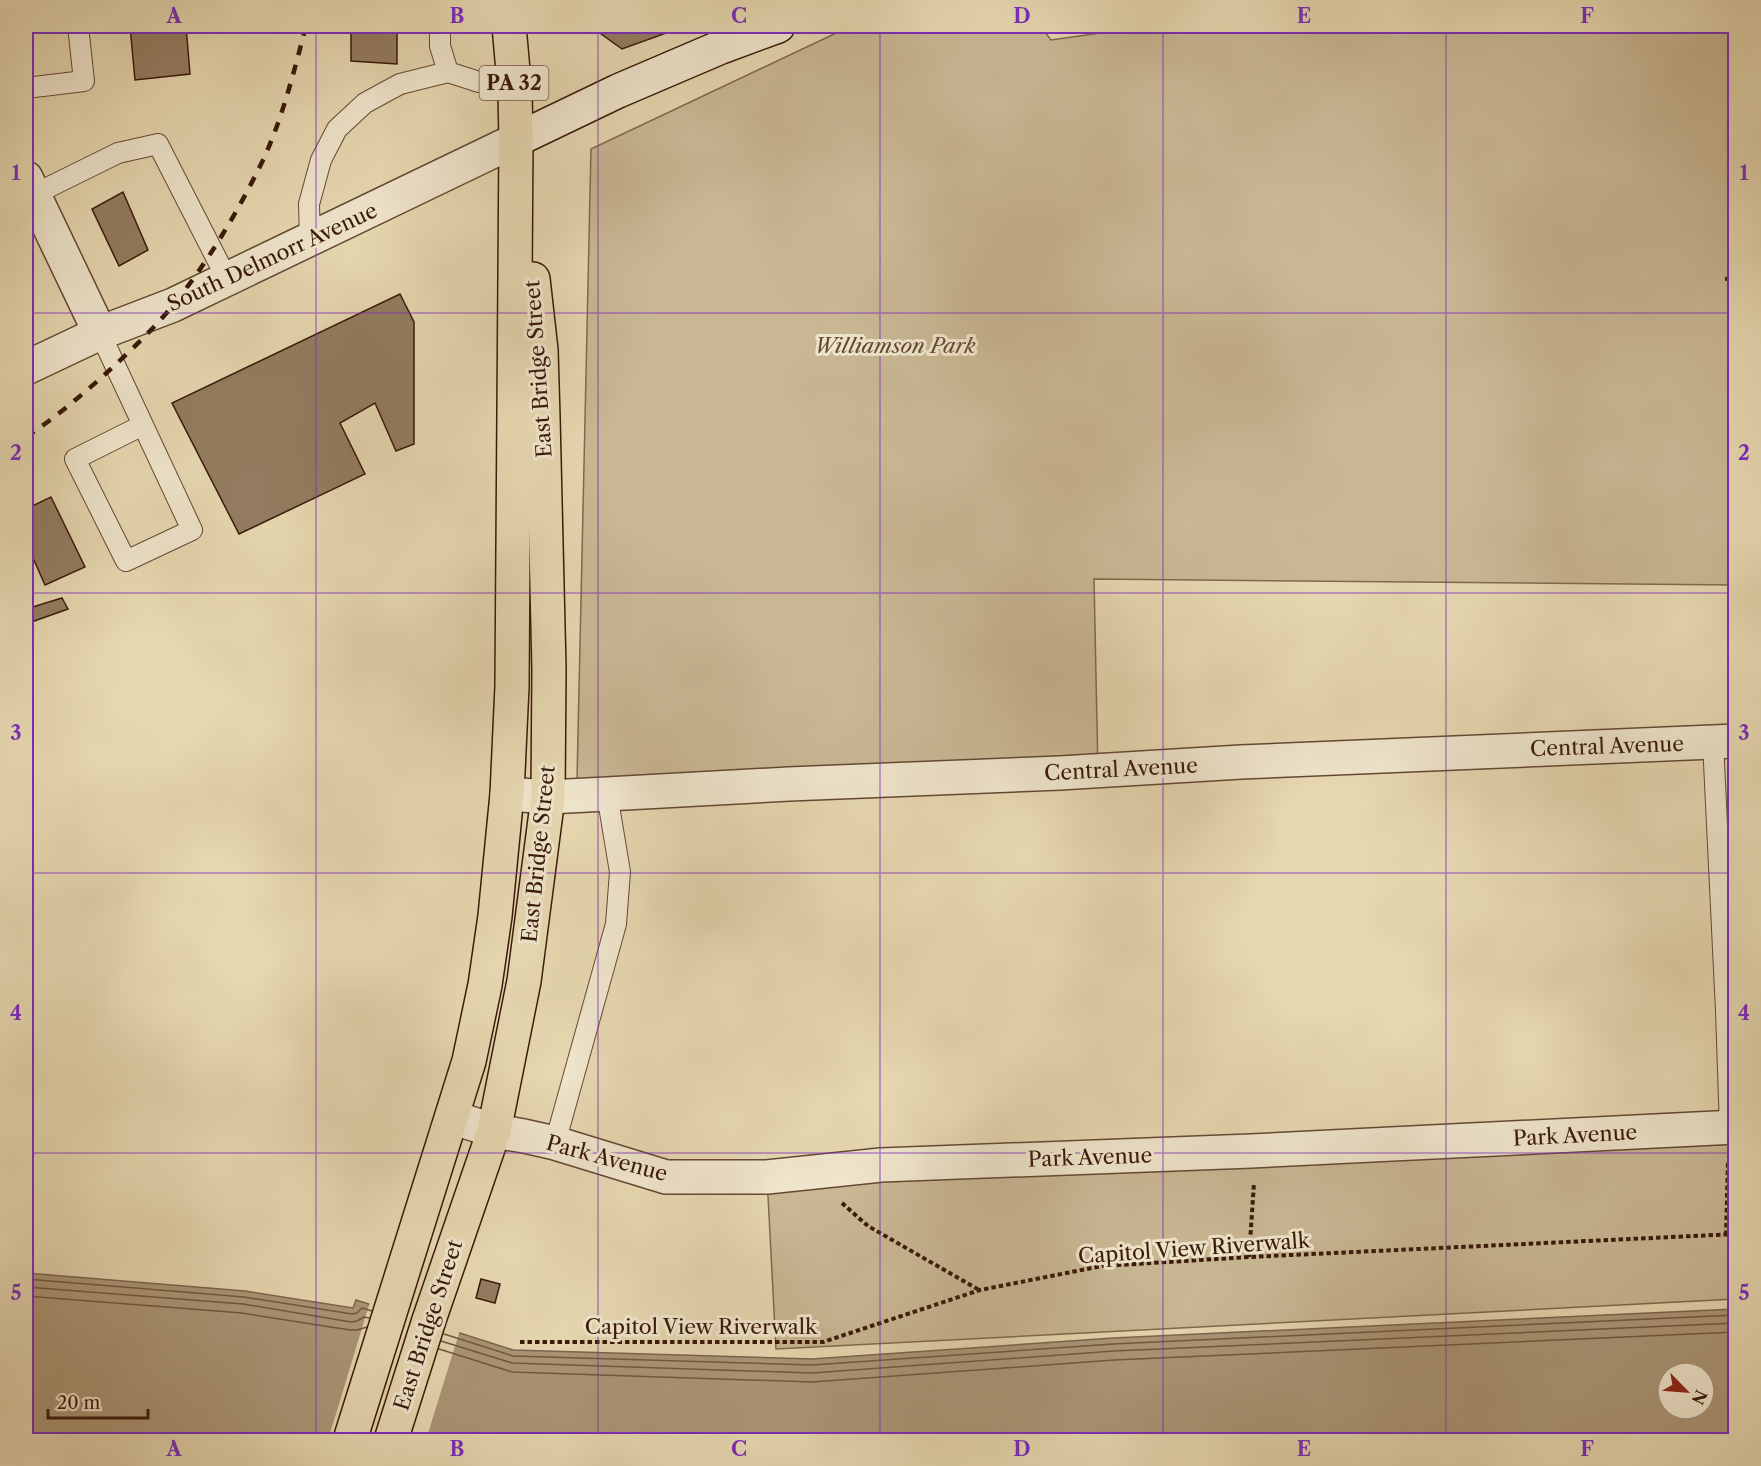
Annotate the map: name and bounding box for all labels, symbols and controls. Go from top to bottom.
text: A [165,4,182,28]
text: B [450,4,465,28]
text: C [731,4,747,28]
text: D [1013,4,1031,28]
text: E [1297,4,1311,28]
text: F [1580,4,1594,28]
road number: PA 32 [480,66,548,100]
text: 1 [12,161,21,185]
text: 1 [1740,161,1749,185]
street label: South Delmorr Avenue [163,197,381,317]
street label: East Bridge Street [519,279,557,459]
park label: Williamson Park [814,333,976,358]
text: 2 [10,441,22,465]
text: 2 [1738,441,1750,465]
text: 3 [10,721,22,745]
text: 3 [1738,721,1750,745]
street label: Central Avenue [1530,731,1684,761]
street label: Central Avenue [1043,752,1199,786]
street label: East Bridge Street [516,764,560,944]
text: 4 [10,1001,22,1025]
text: 4 [1738,1001,1750,1025]
street label: Park Avenue [1512,1119,1638,1151]
street label: Park Avenue [544,1130,670,1186]
street label: Park Avenue [1027,1142,1153,1172]
street label: Capitol View Riverwalk [1077,1227,1312,1269]
street label: East Bridge Street [389,1236,468,1414]
text: 5 [10,1281,22,1305]
text: 5 [1738,1281,1750,1305]
street label: Capitol View Riverwalk [585,1314,818,1339]
north arrow [1656,1361,1716,1421]
scale bar [48,1382,148,1420]
text: N [1688,1387,1712,1408]
text: 20 m [57,1392,101,1414]
text: A [165,1437,182,1461]
text: B [450,1437,465,1461]
text: C [731,1437,747,1461]
text: D [1013,1437,1031,1461]
text: E [1297,1437,1311,1461]
text: F [1580,1437,1594,1461]

